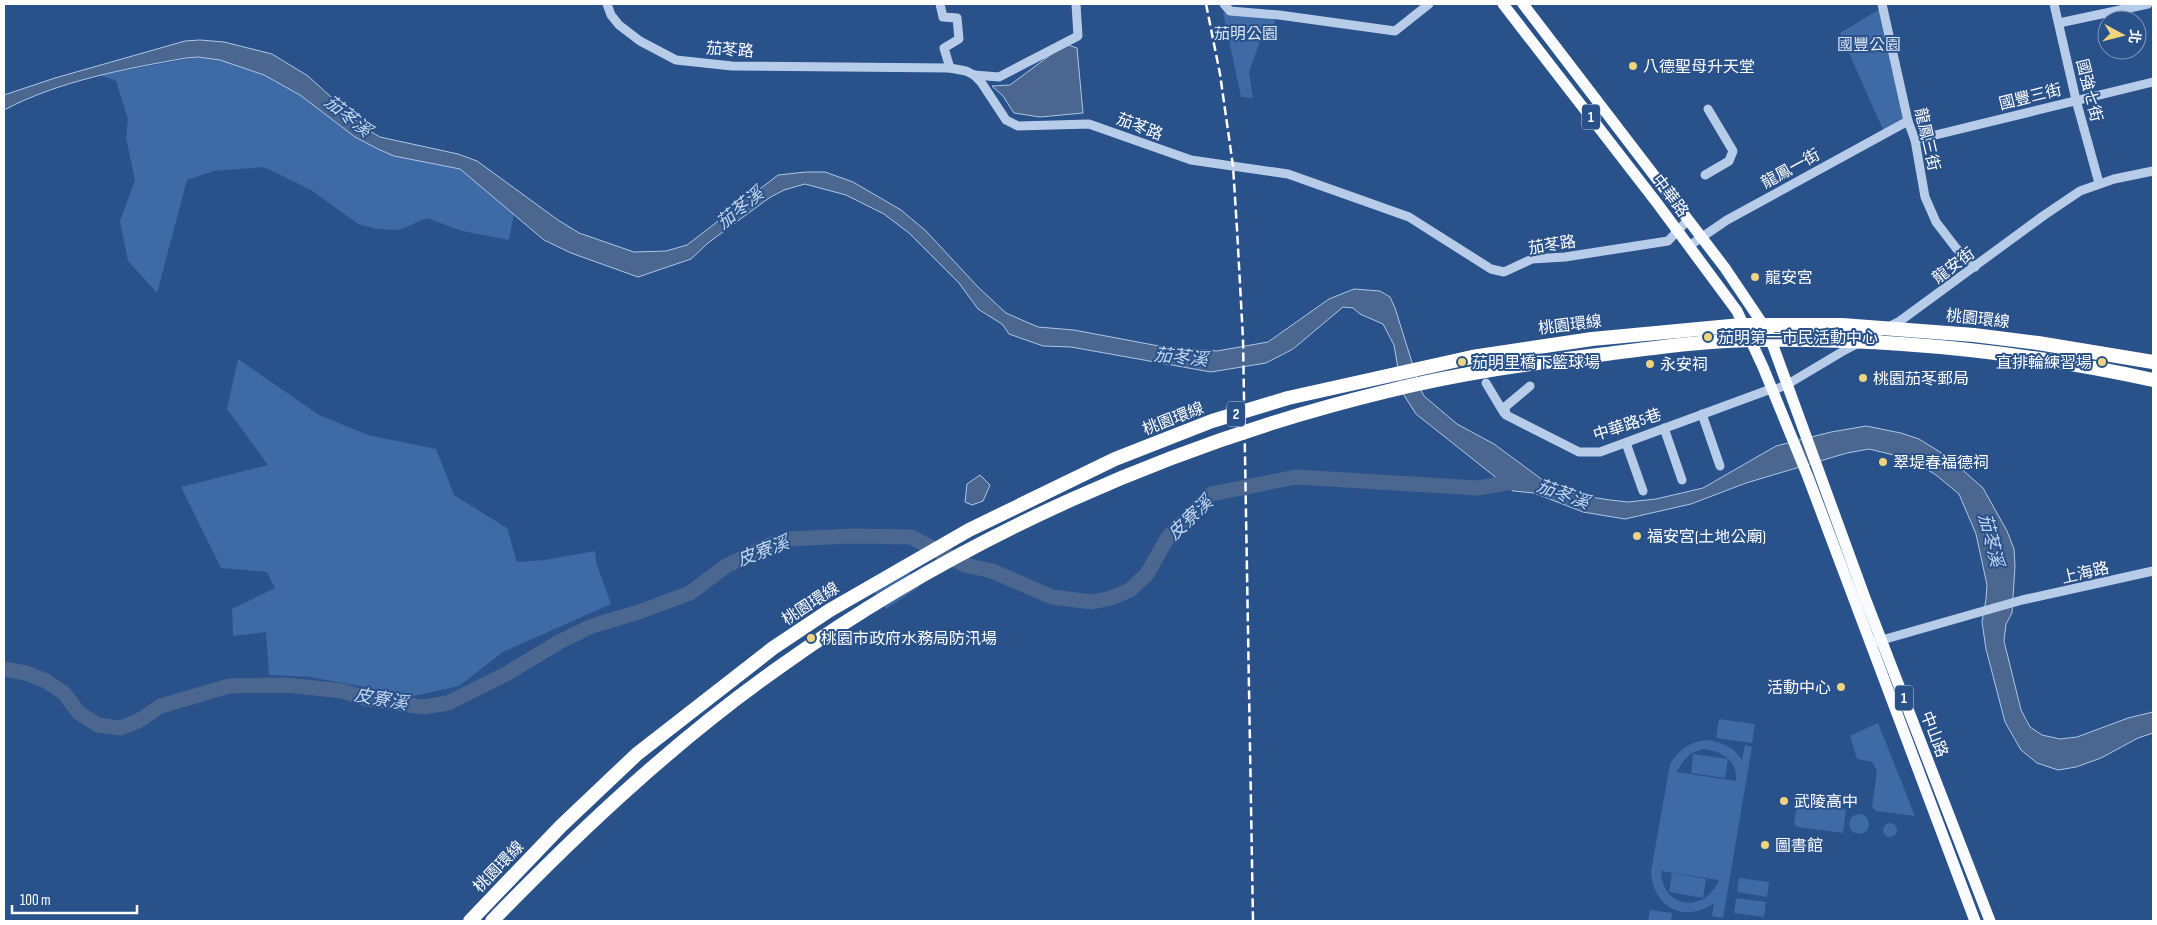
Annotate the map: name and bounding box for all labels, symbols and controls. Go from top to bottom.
north arrow [2097,10,2147,60]
park label: 茄明公園 [1214,25,1278,44]
text: 北 [2125,29,2144,45]
park label: 國豐公園 [1837,36,1901,55]
street label: 茄苳路 [705,39,755,62]
street label: 國強七街 [2072,57,2106,124]
place label: 八德聖母升天堂 [1643,58,1755,77]
marker: 八德聖母升天堂 [1627,60,1639,72]
street label: 國豐三街 [1997,80,2064,114]
water label: 茄苳溪 [320,91,378,143]
road number: 1 [1582,104,1600,130]
street label: 龍鳳三街 [1910,106,1943,173]
street label: 茄苳路 [1114,110,1165,145]
street label: 龍鳳一街 [1758,145,1823,193]
street label: 中華路 [1648,171,1692,221]
water label: 茄苳溪 [713,181,770,234]
street label: 茄苳路 [1527,232,1577,259]
street label: 龍安街 [1929,244,1979,288]
place label: 龍安宮 [1765,269,1813,288]
marker: 龍安宮 [1749,271,1761,283]
street label: 桃園環線 [1945,307,2011,332]
street label: 桃園環線 [1537,312,1603,339]
place label: 茄明第一市民活動中心 [1718,329,1878,348]
marker: 茄明第一市民活動中心 [1702,331,1714,343]
water label: 茄苳溪 [1153,344,1212,371]
place label: 茄明里橋下籃球場 [1472,353,1600,373]
place label: 直排輪練習場 [1996,354,2092,373]
marker: 茄明里橋下籃球場 [1456,356,1468,368]
place label: 永安祠 [1660,356,1708,375]
marker: 直排輪練習場 [2096,356,2108,368]
marker: 永安祠 [1644,358,1656,370]
place label: 桃園茄苳郵局 [1873,370,1969,389]
marker: 桃園茄苳郵局 [1857,372,1869,384]
street label: 桃園環線 [1140,399,1207,440]
road number: 2 [1227,402,1245,426]
street label: 中華路5巷 [1591,406,1664,445]
place label: 翠堤春福德祠 [1893,454,1989,473]
marker: 翠堤春福德祠 [1877,456,1889,468]
water label: 茄苳溪 [1534,475,1595,515]
water label: 皮寮溪 [1164,490,1219,545]
water label: 茄苳溪 [1974,511,2008,572]
place label: 福安宮(土地公廟) [1647,528,1766,547]
marker: 福安宮(土地公廟) [1631,530,1643,542]
water label: 皮寮溪 [734,531,795,571]
street label: 上海路 [2060,559,2111,588]
street label: 桃園環線 [779,579,843,630]
place label: 桃園市政府水務局防汛場 [821,630,997,649]
marker: 桃園市政府水務局防汛場 [805,632,817,644]
place label: 活動中心 [1767,679,1831,698]
marker: 活動中心 [1835,681,1847,693]
water label: 皮寮溪 [353,684,412,715]
road number: 1 [1895,686,1913,710]
street label: 中山路 [1916,709,1951,760]
place label: 武陵高中 [1794,793,1858,812]
marker: 武陵高中 [1778,795,1790,807]
street label: 桃園環線 [470,837,528,897]
place label: 圖書館 [1775,837,1823,856]
marker: 圖書館 [1759,839,1771,851]
scale bar [12,882,138,914]
text: 100 m [20,891,51,910]

